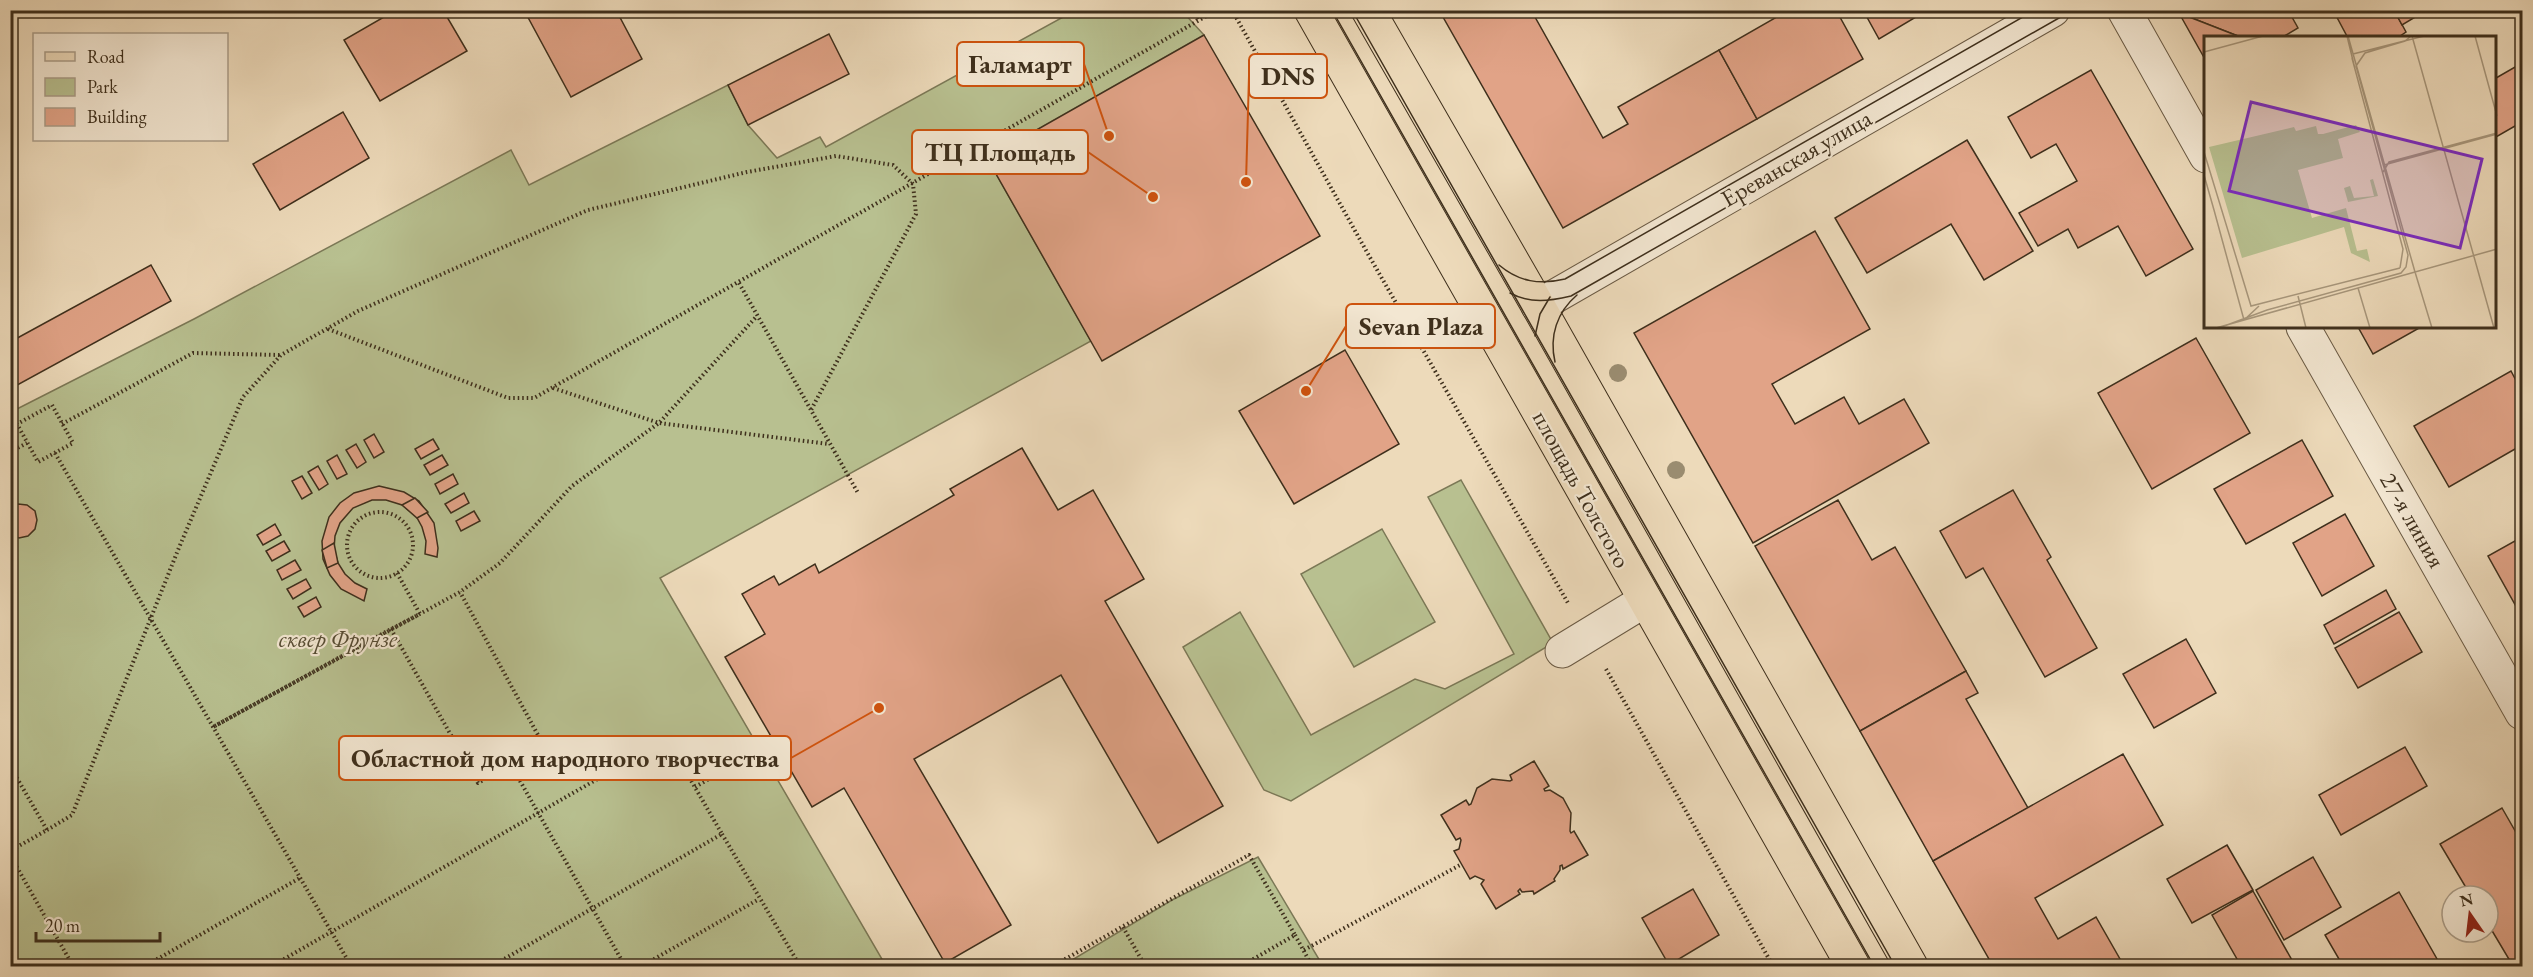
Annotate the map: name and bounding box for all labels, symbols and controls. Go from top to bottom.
legend [33,33,228,141]
inset map [2204,36,2497,328]
callout: Галамарт [957,42,1084,86]
text: Road [87,45,126,68]
text: Галамарт [968,47,1072,81]
callout: DNS [1249,54,1327,98]
text: DNS [1261,59,1315,93]
text: Park [87,75,118,98]
street label: Ереванская улица [1715,102,1877,214]
text: Building [87,105,147,128]
callout: ТЦ Площадь [912,130,1088,174]
text: ТЦ Площадь [924,135,1076,169]
callout: Sevan Plaza [1346,304,1495,348]
text: Sevan Plaza [1359,309,1484,343]
street label: площадь Толстого [1526,405,1638,573]
street label: 27-я линия [2373,467,2453,574]
park label: сквер Фрунзе [279,623,398,654]
callout: Областной дом народного творчества [339,736,791,780]
text: Областной дом народного творчества [351,741,780,775]
north arrow [2440,884,2500,944]
text: N [2458,888,2475,912]
scale bar [36,905,160,943]
text: 20 m [45,914,80,937]

